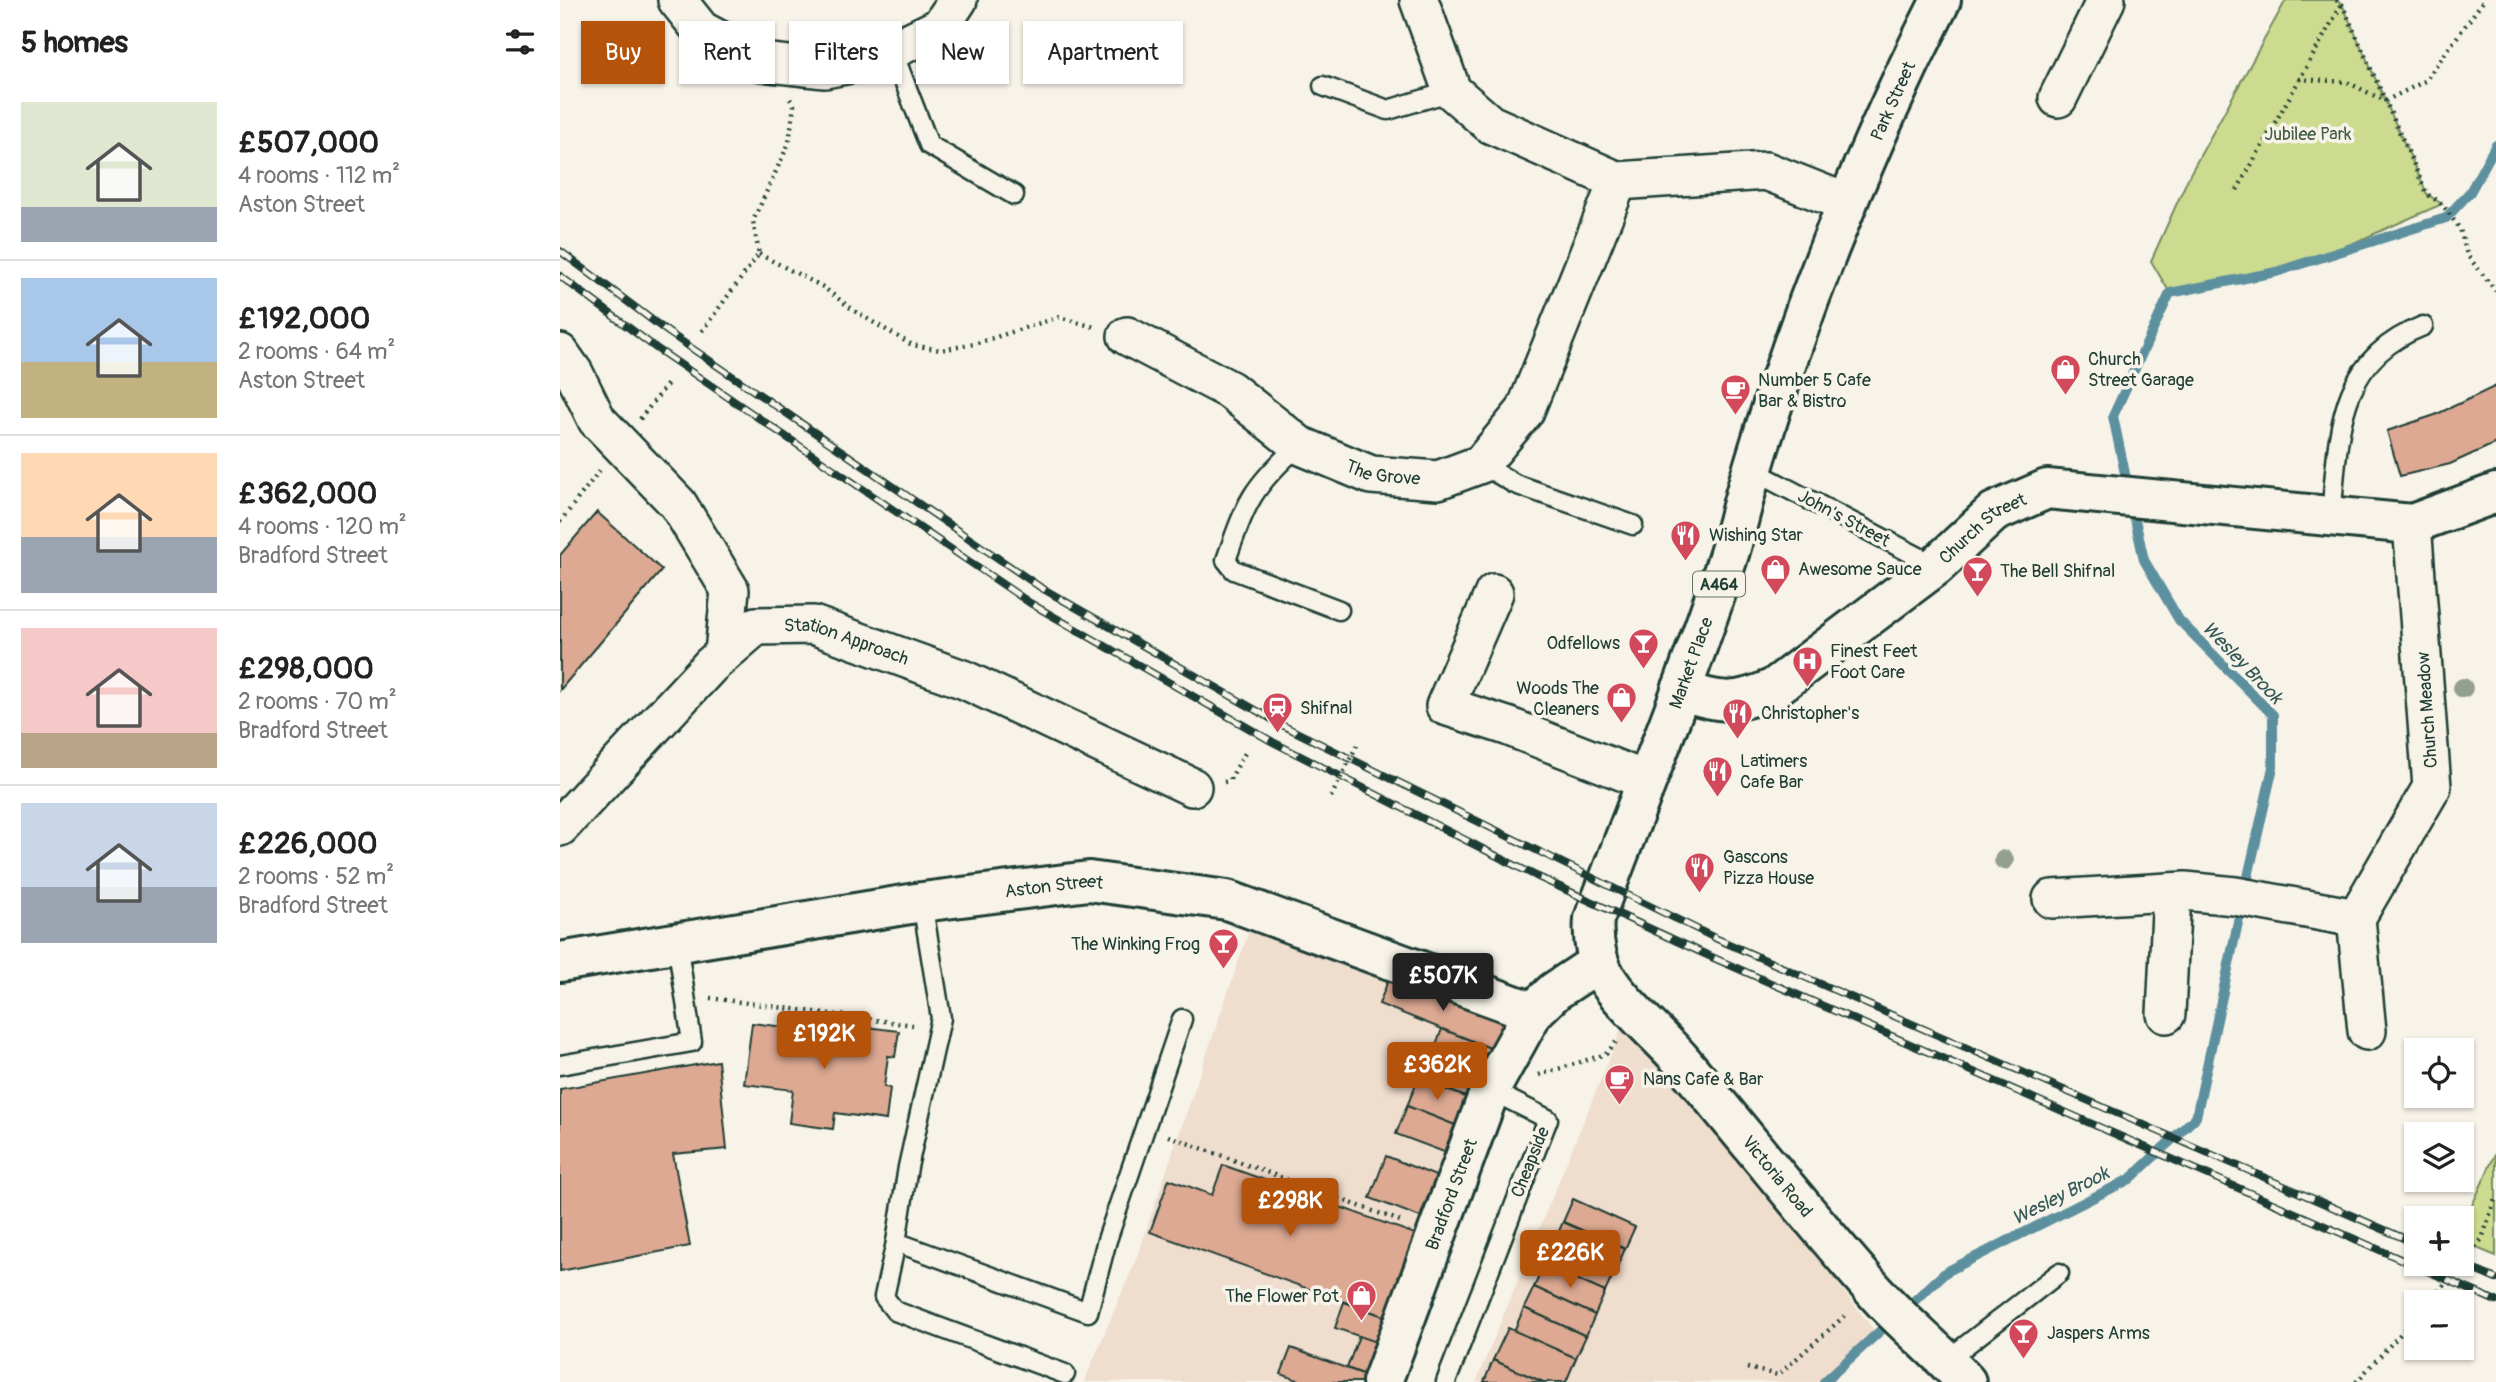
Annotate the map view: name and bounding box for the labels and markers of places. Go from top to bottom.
place label: Church Street Garage [2088,348,2194,392]
shop icon: Church Street Garage [2048,352,2082,396]
place label: Number 5 Cafe Bar & Bistro [1758,369,1871,413]
cafe icon: Number 5 Cafe Bar & Bistro [1718,373,1752,417]
restaurant icon: Wishing Star [1669,518,1703,562]
place label: Wishing Star [1709,524,1804,547]
shop icon: Awesome Sauce [1758,552,1792,596]
bar icon: The Bell Shifnal [1960,554,1994,598]
place label: Awesome Sauce [1798,558,1922,581]
place label: The Bell Shifnal [2000,560,2115,583]
bar icon: Odfellows [1626,626,1660,670]
place label: Odfellows [1546,632,1620,655]
place label: Finest Feet Foot Care [1830,640,1918,684]
hospital icon: Finest Feet Foot Care [1790,644,1824,688]
place label: Woods The Cleaners [1516,677,1599,721]
shop icon: Woods The Cleaners [1605,681,1639,725]
station icon: Shifnal [1260,691,1294,735]
restaurant icon: Christopher's [1721,696,1755,740]
place label: Shifnal [1300,697,1352,720]
place label: Christopher's [1761,702,1859,725]
place label: Latimers Cafe Bar [1740,750,1807,794]
restaurant icon: Latimers Cafe Bar [1700,754,1734,798]
place label: Gascons Pizza House [1723,846,1814,890]
restaurant icon: Gascons Pizza House [1683,850,1717,894]
bar icon: The Winking Frog [1206,927,1240,971]
place label: The Winking Frog [1071,933,1200,956]
pin: £507K [1394,954,1492,1013]
pin: £192K [775,1012,873,1071]
pin: £362K [1388,1042,1486,1102]
cafe icon: Nans Cafe & Bar [1603,1062,1637,1106]
place label: Nans Cafe & Bar [1643,1068,1764,1091]
pin: £298K [1241,1178,1339,1238]
pin: £226K [1521,1230,1619,1290]
shop icon: The Flower Pot [1345,1279,1379,1323]
place label: The Flower Pot [1225,1285,1340,1308]
bar icon: Jaspers Arms [2007,1316,2041,1360]
place label: Jaspers Arms [2047,1322,2150,1345]

